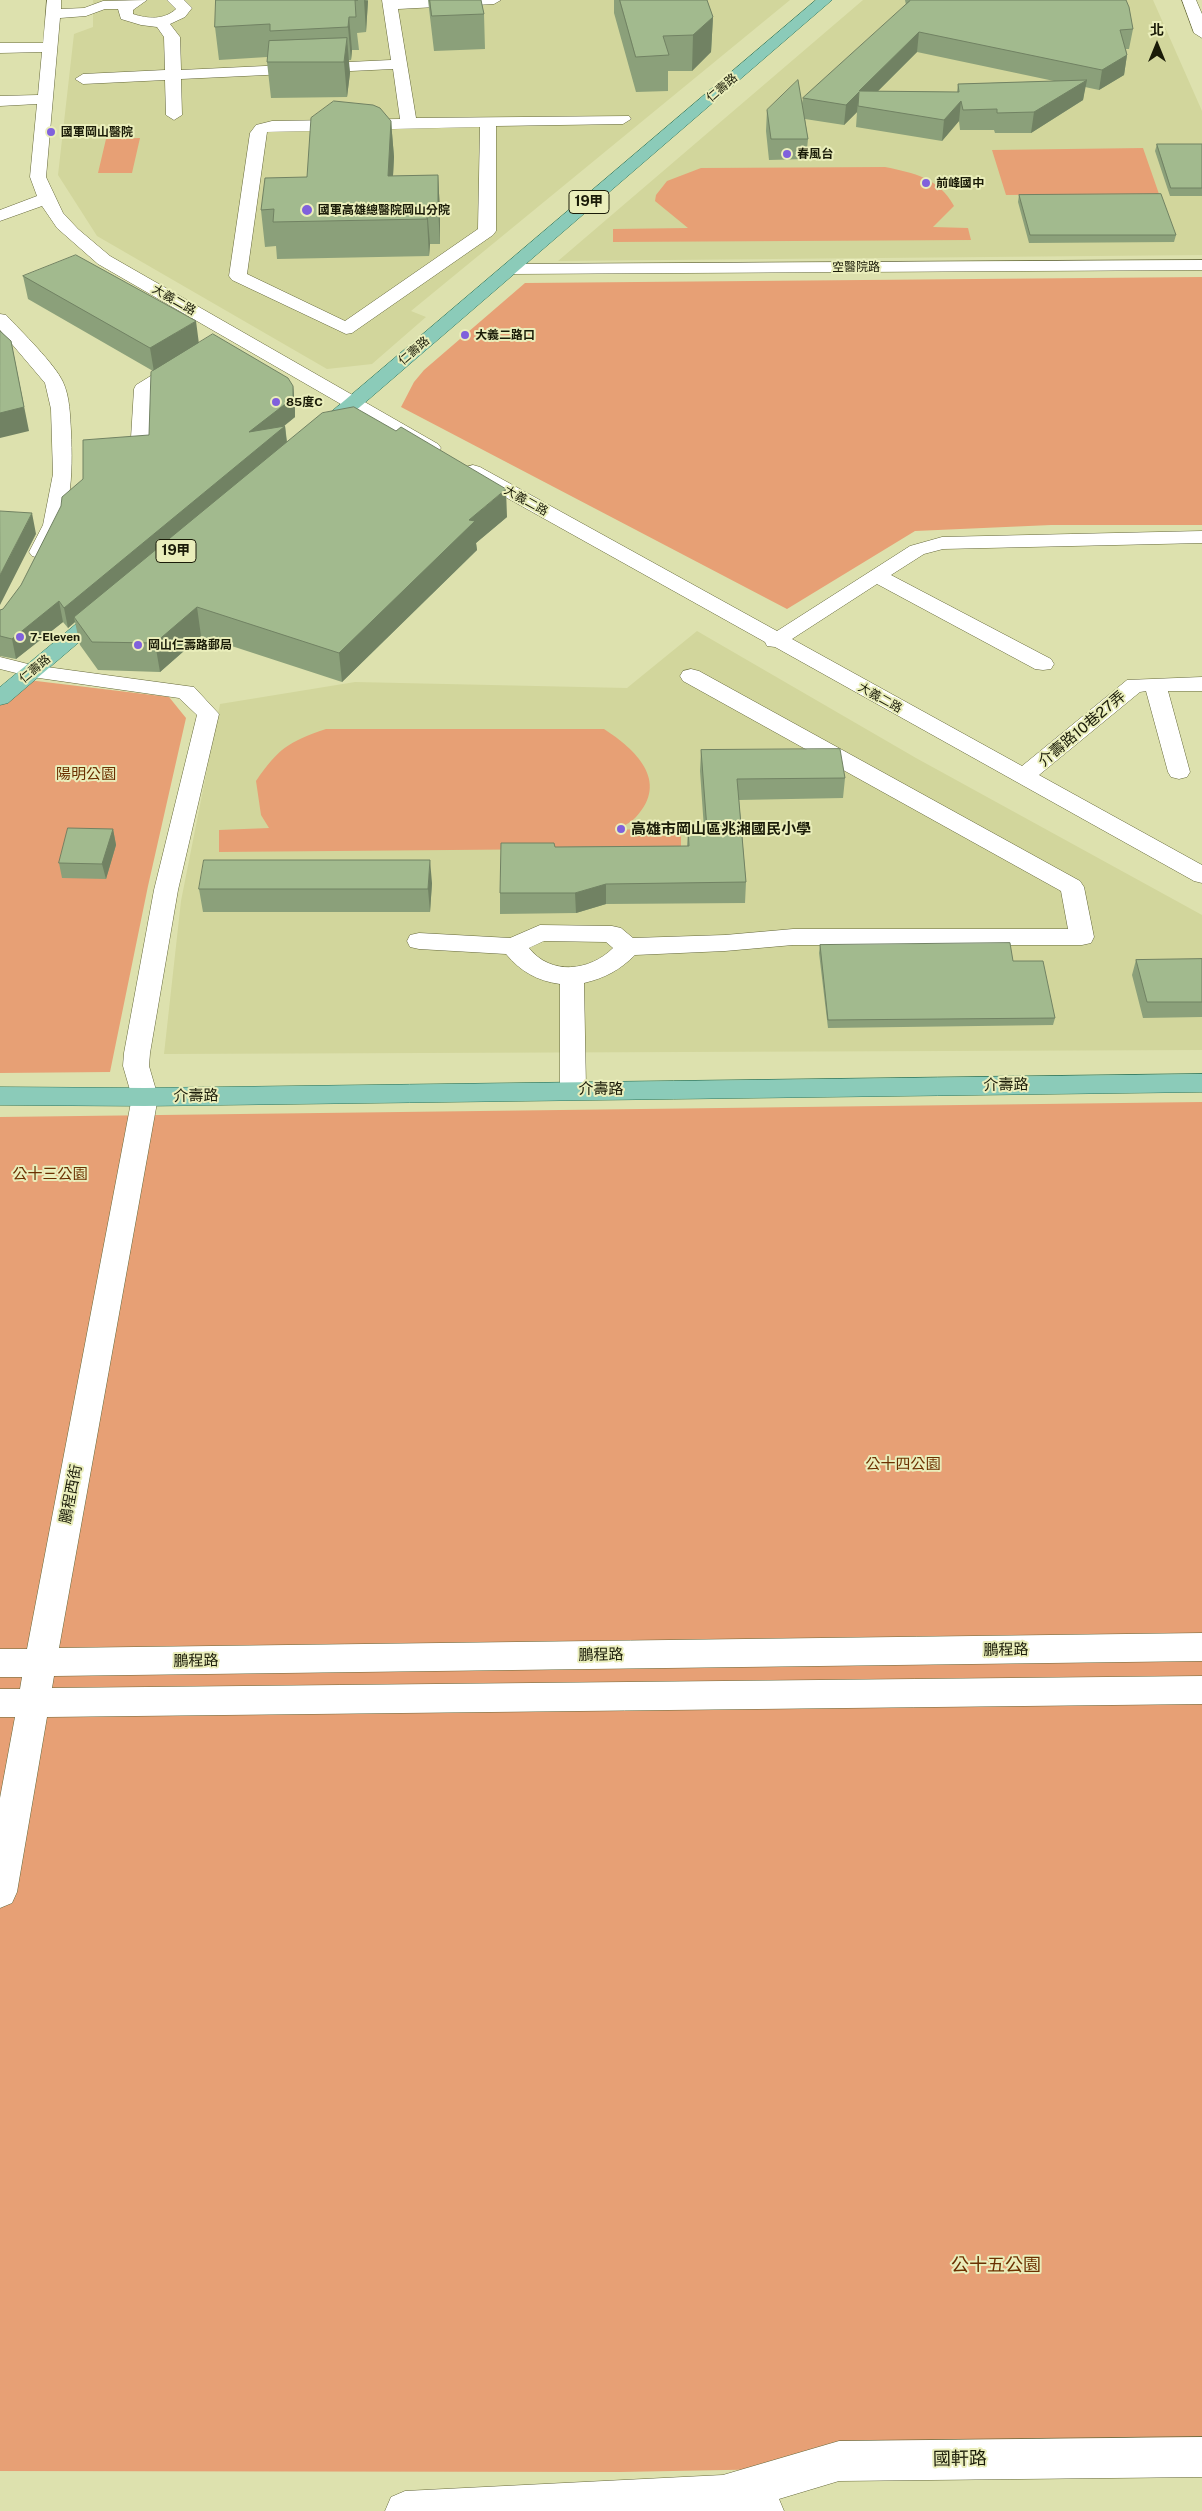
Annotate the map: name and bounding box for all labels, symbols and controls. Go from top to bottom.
north arrow [1132,20,1182,70]
text: 北 [1150,22,1164,38]
street label: 仁壽路 [704,71,740,105]
place label: 國軍岡山醫院 [61,125,133,139]
marker: 國軍岡山醫院 [45,126,57,138]
place label: 春風台 [797,147,833,161]
marker: 春風台 [781,148,793,160]
place label: 前峰國中 [936,176,984,190]
marker: 前峰國中 [920,177,932,189]
road number: 19甲 [569,190,609,213]
marker: 國軍高雄總醫院岡山分院 [300,203,314,217]
place label: 國軍高雄總醫院岡山分院 [318,203,450,217]
street label: 空醫院路 [832,260,880,274]
street label: 大義二路 [150,282,198,318]
place label: 大義二路口 [475,328,535,342]
marker: 大義二路口 [459,329,471,341]
street label: 仁壽路 [396,334,432,368]
place label: 85度C [286,395,323,409]
marker: 85度C [270,396,282,408]
street label: 大義二路 [502,483,550,519]
road number: 19甲 [156,540,196,562]
place label: 7-Eleven [30,630,80,644]
marker: 7-Eleven [14,631,26,643]
place label: 岡山仁壽路郵局 [148,638,232,652]
marker: 岡山仁壽路郵局 [132,639,144,651]
street label: 仁壽路 [17,652,53,686]
street label: 大義二路 [856,680,904,716]
street label: 介壽路10巷27弄 [1035,687,1129,771]
park label: 陽明公園 [56,765,116,783]
place label: 高雄市岡山區兆湘國民小學 [631,820,811,838]
marker: 高雄市岡山區兆湘國民小學 [615,823,627,835]
street label: 介壽路 [983,1076,1029,1094]
street label: 介壽路 [579,1080,623,1098]
street label: 介壽路 [173,1087,219,1105]
park label: 公十三公園 [13,1165,87,1183]
park label: 公十四公園 [866,1455,940,1473]
street label: 鵬程西街 [56,1463,86,1525]
street label: 鵬程路 [983,1641,1029,1659]
street label: 鵬程路 [578,1646,624,1664]
street label: 鵬程路 [173,1652,219,1670]
park label: 公十五公園 [951,2254,1041,2276]
street label: 國軒路 [933,2448,987,2470]

